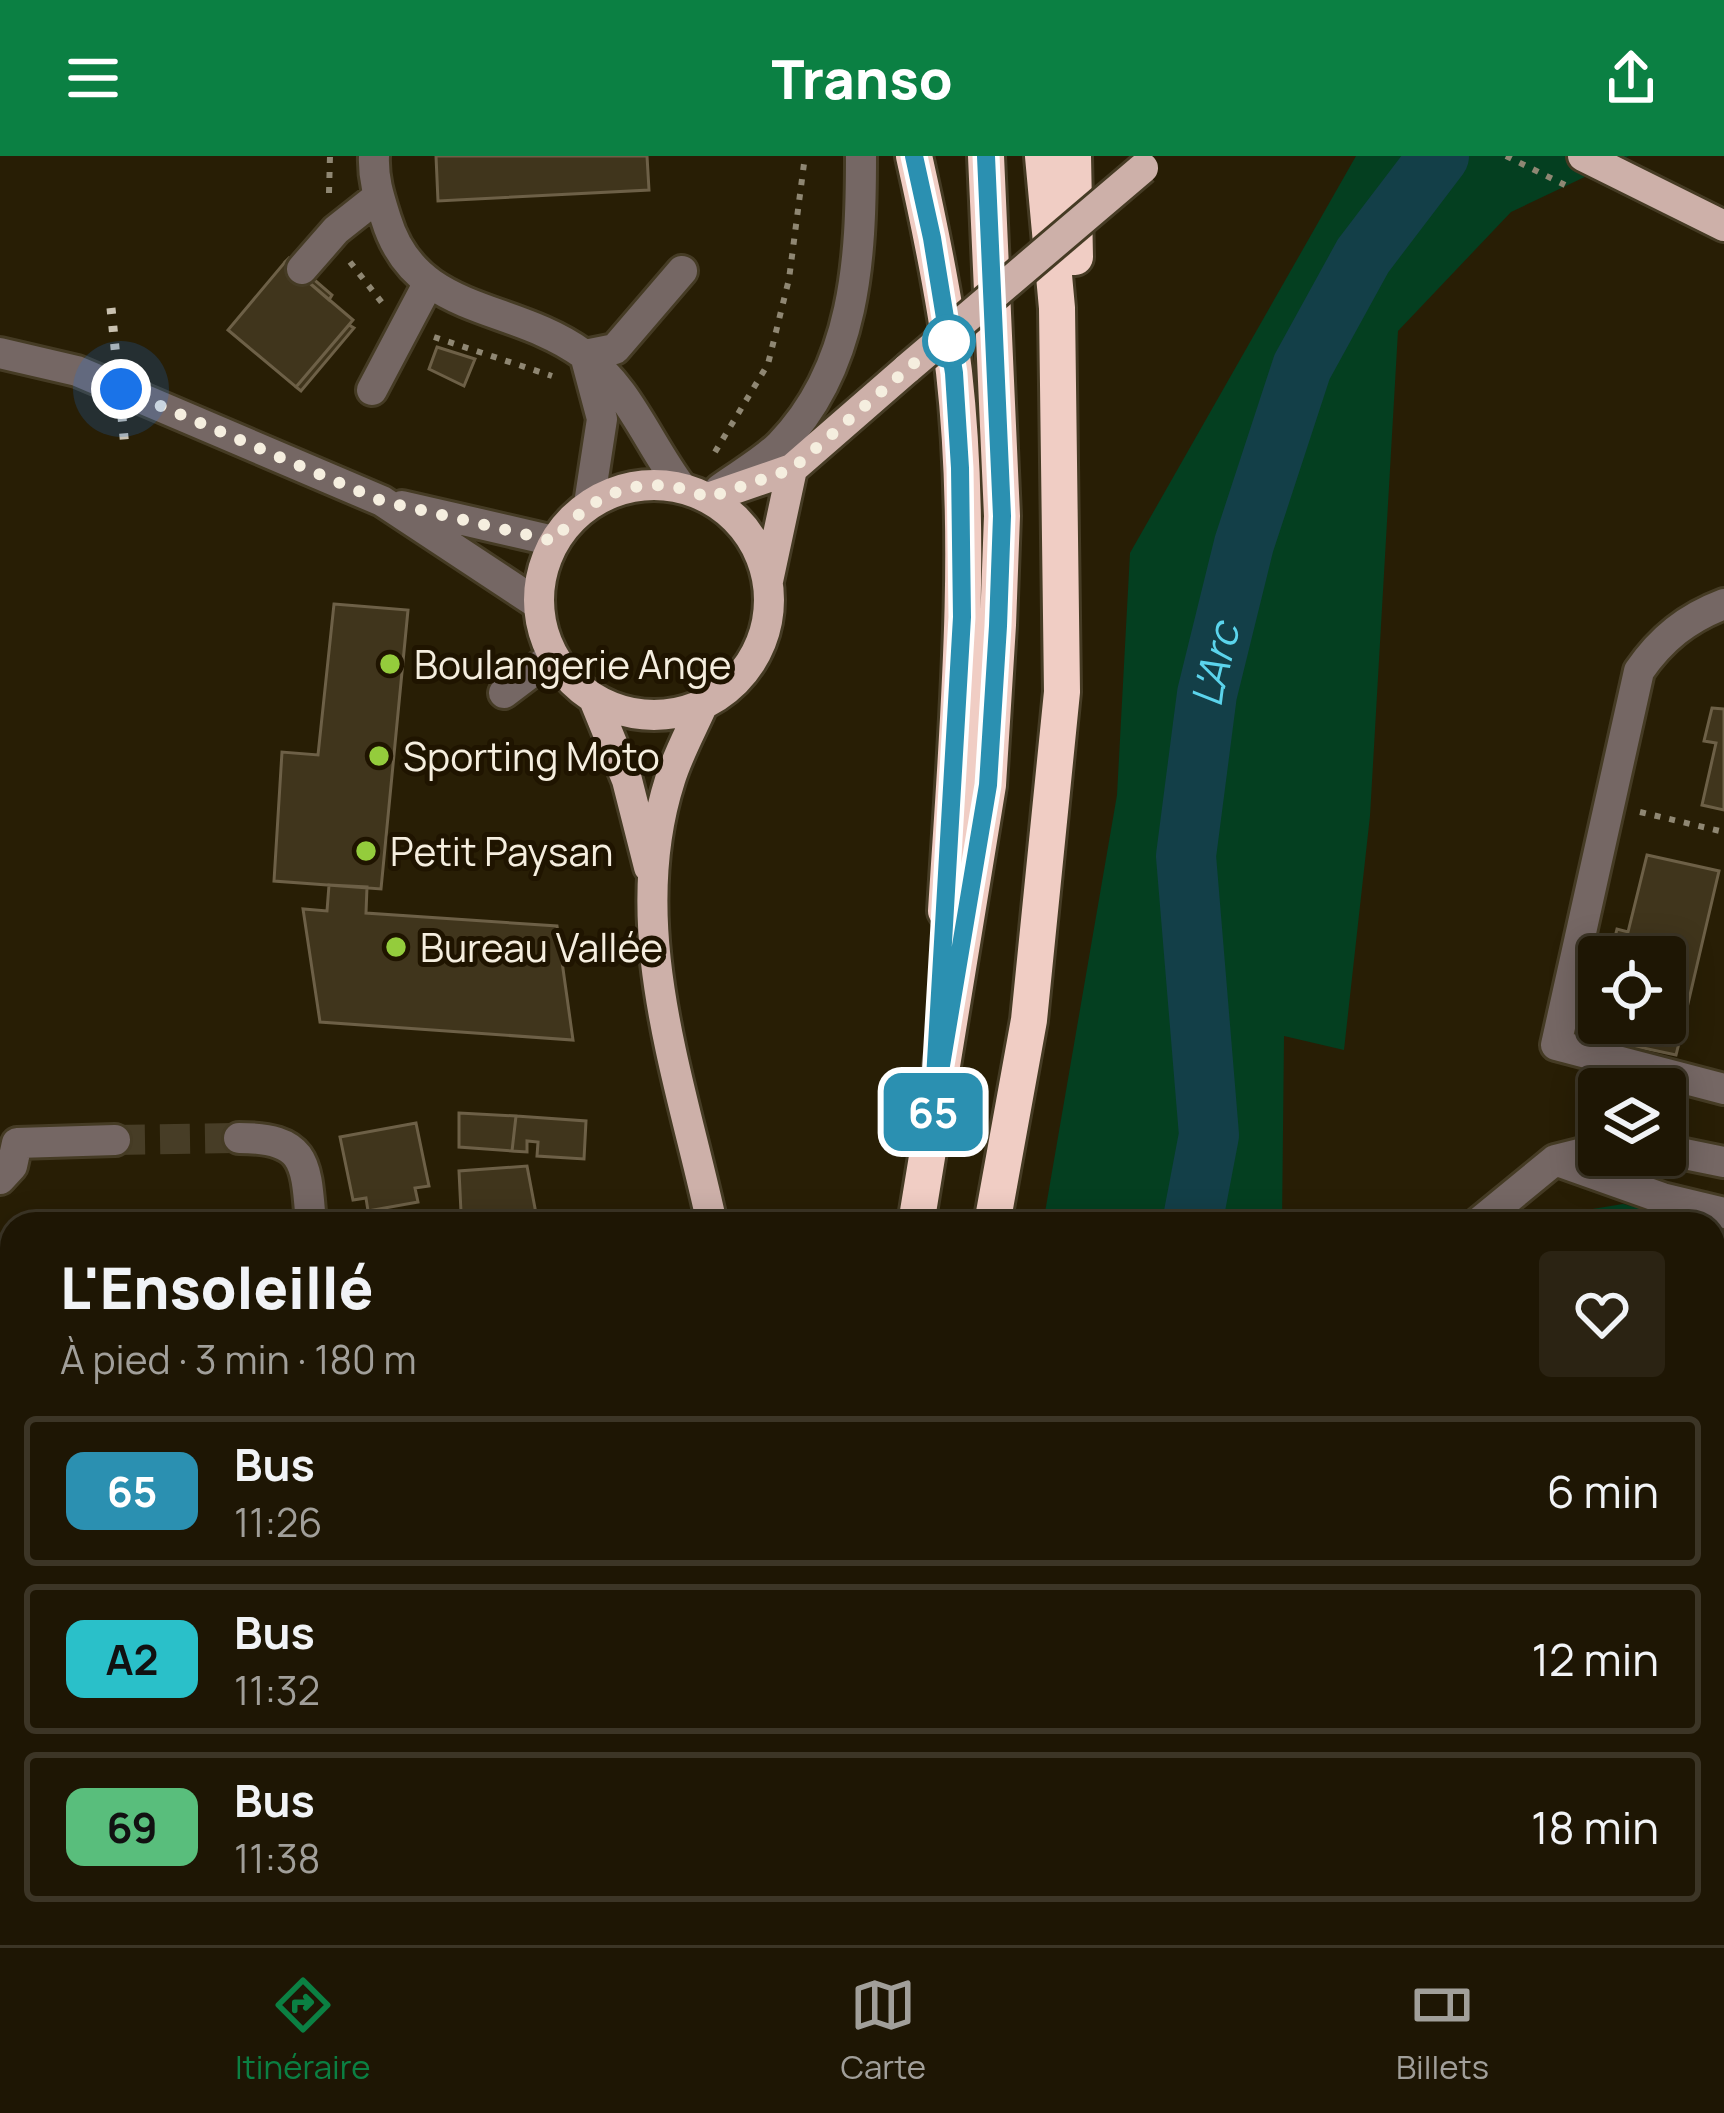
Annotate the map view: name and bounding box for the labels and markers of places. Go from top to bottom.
unlabelled marker [924,316,974,366]
place label: Boulangerie Ange [414,637,731,691]
marker: Boulangerie Ange [377,651,403,677]
place label: Sporting Moto [403,729,660,783]
marker: Sporting Moto [366,743,392,769]
place label: Petit Paysan [390,824,613,878]
marker: Petit Paysan [353,838,379,864]
place label: Bureau Vallée [420,920,663,974]
marker: Bureau Vallée [383,934,409,960]

